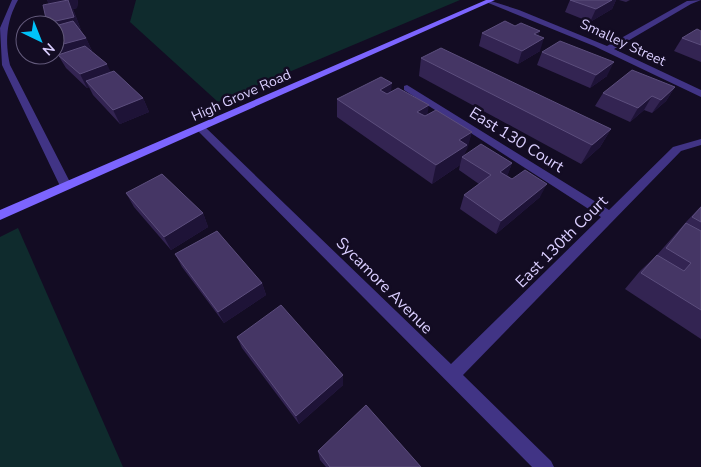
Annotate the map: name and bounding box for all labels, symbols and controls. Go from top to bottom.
street label: Smalley Street [577,14,669,71]
north arrow [15,15,65,65]
text: N [38,39,59,60]
street label: High Grove Road [188,65,294,126]
street label: East 130 Court [465,102,568,178]
street label: East 130th Court [511,190,613,293]
street label: Sycamore Avenue [331,232,438,339]

